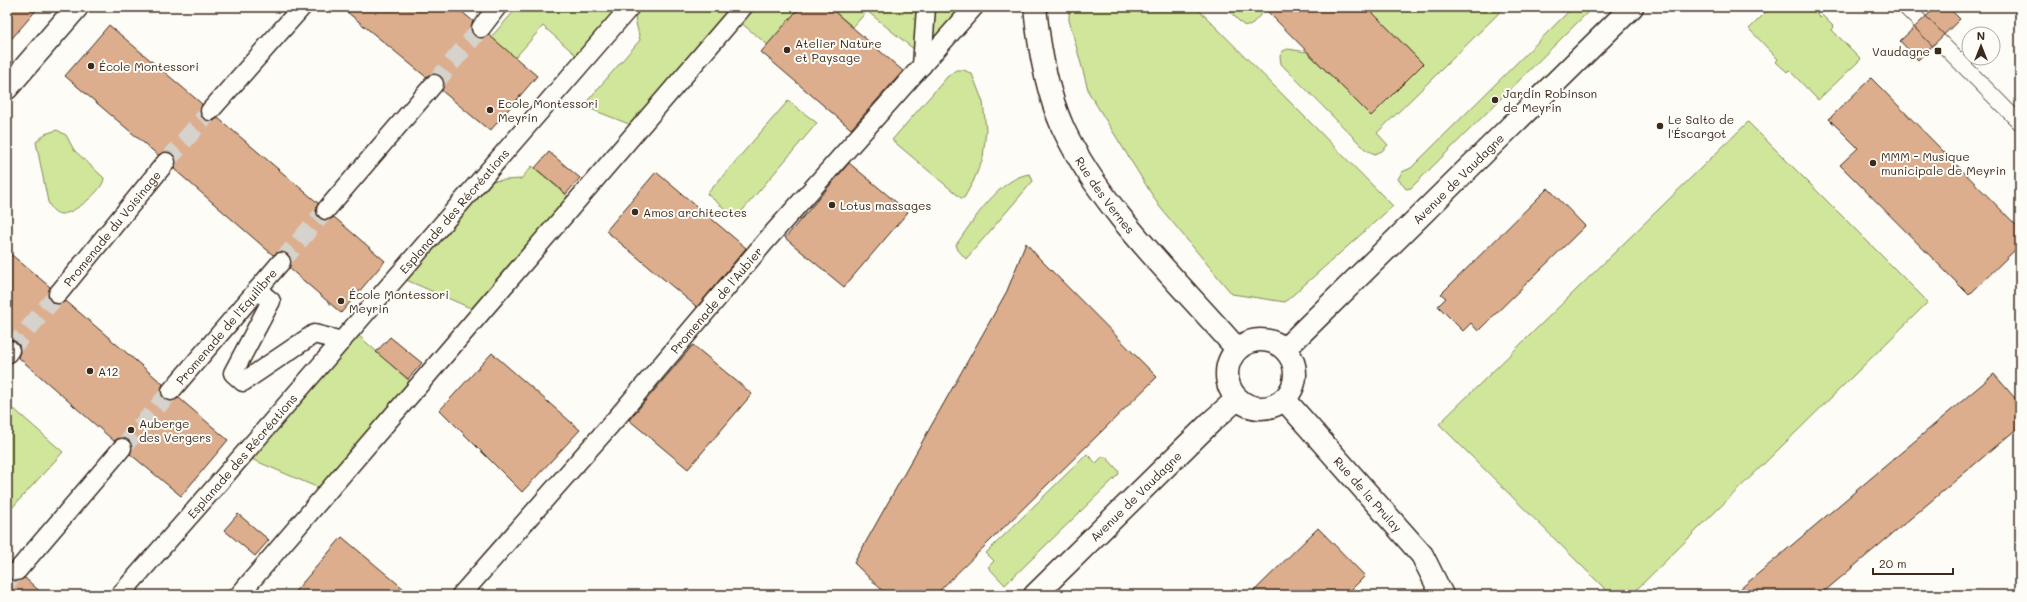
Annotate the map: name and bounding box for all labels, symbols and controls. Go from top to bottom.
north arrow [1961,26,2001,66]
text: N [1977,28,1985,43]
place label: Atelier Nature et Paysage [795,35,882,65]
place label: Vaudagne [1872,43,1930,59]
marker: Atelier Nature et Paysage [782,45,792,55]
marker: Vaudagne [1933,46,1943,56]
place label: École Montessori [99,58,199,74]
marker: École Montessori [86,61,96,71]
place label: Jardin Robinson de Meyrin [1503,85,1597,115]
place label: Ecole Montessori Meyrin [498,95,598,125]
marker: Jardin Robinson de Meyrin [1490,95,1500,105]
marker: Ecole Montessori Meyrin [485,105,495,115]
place label: Le Salto de l'Éscargot [1668,111,1734,141]
marker: Le Salto de l'Éscargot [1655,121,1665,131]
street label: Avenue de Vaudagne [1409,130,1507,227]
street label: Esplanade des Récréations [395,145,512,277]
place label: MMM - Musique municipale de Meyrin [1881,148,2006,178]
street label: Rue des Vernes [1072,153,1139,237]
marker: MMM - Musique municipale de Meyrin [1868,158,1878,168]
street label: Promenade du Voisinage [60,167,164,289]
place label: Lotus massages [840,197,932,213]
marker: Lotus massages [827,200,837,210]
place label: Amos architectes [643,204,747,220]
marker: Amos architectes [630,207,640,217]
street label: Promenade de l'Aubier [667,243,766,357]
street label: Promenade de l'Equilibre [172,265,280,388]
place label: École Montessori Meyrin [349,286,449,316]
marker: École Montessori Meyrin [336,296,346,306]
place label: A12 [98,363,118,379]
marker: A12 [85,366,95,376]
street label: Esplanade des Récréations [183,390,301,522]
place label: Auberge des Vergers [139,415,211,445]
marker: Auberge des Vergers [126,425,136,435]
street label: Avenue de Vaudagne [1086,448,1185,545]
street label: Rue de la Prulay [1331,453,1406,535]
scale bar [1873,550,1953,576]
text: 20 m [1879,555,1907,571]

